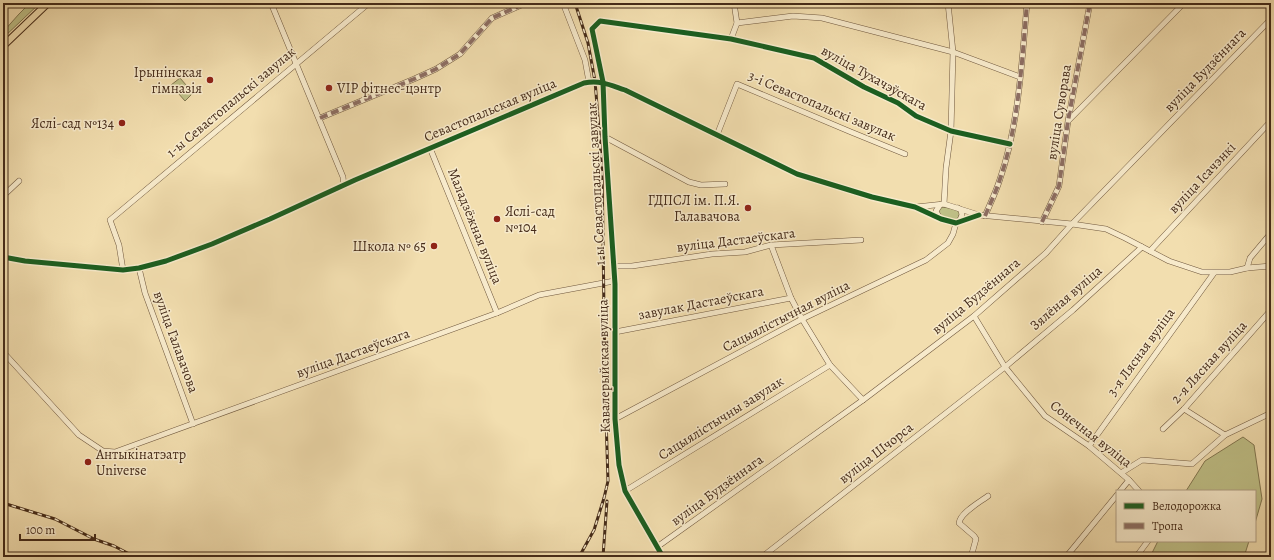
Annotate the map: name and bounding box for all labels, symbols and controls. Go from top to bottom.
street label: вуліца Будзённага [1160,23,1250,116]
street label: вуліца Тухачэўскага [818,41,931,115]
street label: 1-ы Севастопальскі завулак [162,42,300,162]
street label: вуліца Суворава [1042,62,1076,161]
place label: Ірынінская гімназія [134,63,202,98]
street label: 3-і Севастопальскі завулак [745,66,899,146]
street label: Севастопальская вуліца [421,73,560,146]
marker: Ірынінская гімназія [205,75,215,85]
place label: VIP фітнес-цэнтр [336,79,441,98]
marker: VIP фітнес-цэнтр [324,83,334,93]
street label: 1-ы Севастопальскі завулак [582,102,610,266]
place label: Яслі-сад №134 [31,114,114,133]
marker: Яслі-сад №134 [117,118,127,128]
street label: вуліца Ісачэнкі [1164,138,1240,218]
street label: Маладзёжная вуліца [443,165,507,287]
place label: ГДПСЛ ім. П.Я. Галавачова [648,191,741,226]
place label: Яслі-сад №104 [505,202,555,237]
marker: ГДПСЛ ім. П.Я. Галавачова [743,203,753,213]
marker: Яслі-сад №104 [492,214,502,224]
street label: вуліца Дастаеўскага [676,223,797,257]
place label: Школа № 65 [352,237,426,256]
marker: Школа № 65 [429,241,439,251]
street label: вуліца Будзённага [928,253,1025,339]
street label: Зялёная вуліца [1026,261,1107,335]
street label: Сацыялістычная вуліца [719,275,853,356]
street label: завулак Дастаеўскага [637,281,766,324]
street label: вуліца Галавачова [149,289,203,396]
street label: Кавалерыйская вуліца [593,298,615,433]
street label: 3-я Лясная вуліца [1103,304,1180,400]
street label: 2-я Лясная вуліца [1167,316,1252,408]
street label: вуліца Дастаеўскага [294,323,413,382]
street label: Сацыялістычны завулак [655,372,787,464]
street label: Сонечная вуліца [1046,396,1136,472]
street label: вуліца Шчорса [835,418,917,488]
place label: Антыкінатэатр Universe [95,445,186,480]
street label: вуліца Будзённага [667,450,767,530]
marker: Антыкінатэатр Universe [83,457,93,467]
legend [1116,490,1256,542]
text: Велодорожка [1152,498,1222,514]
scale bar [20,516,95,542]
text: Тропа [1152,518,1183,534]
text: 100 m [26,522,55,538]

